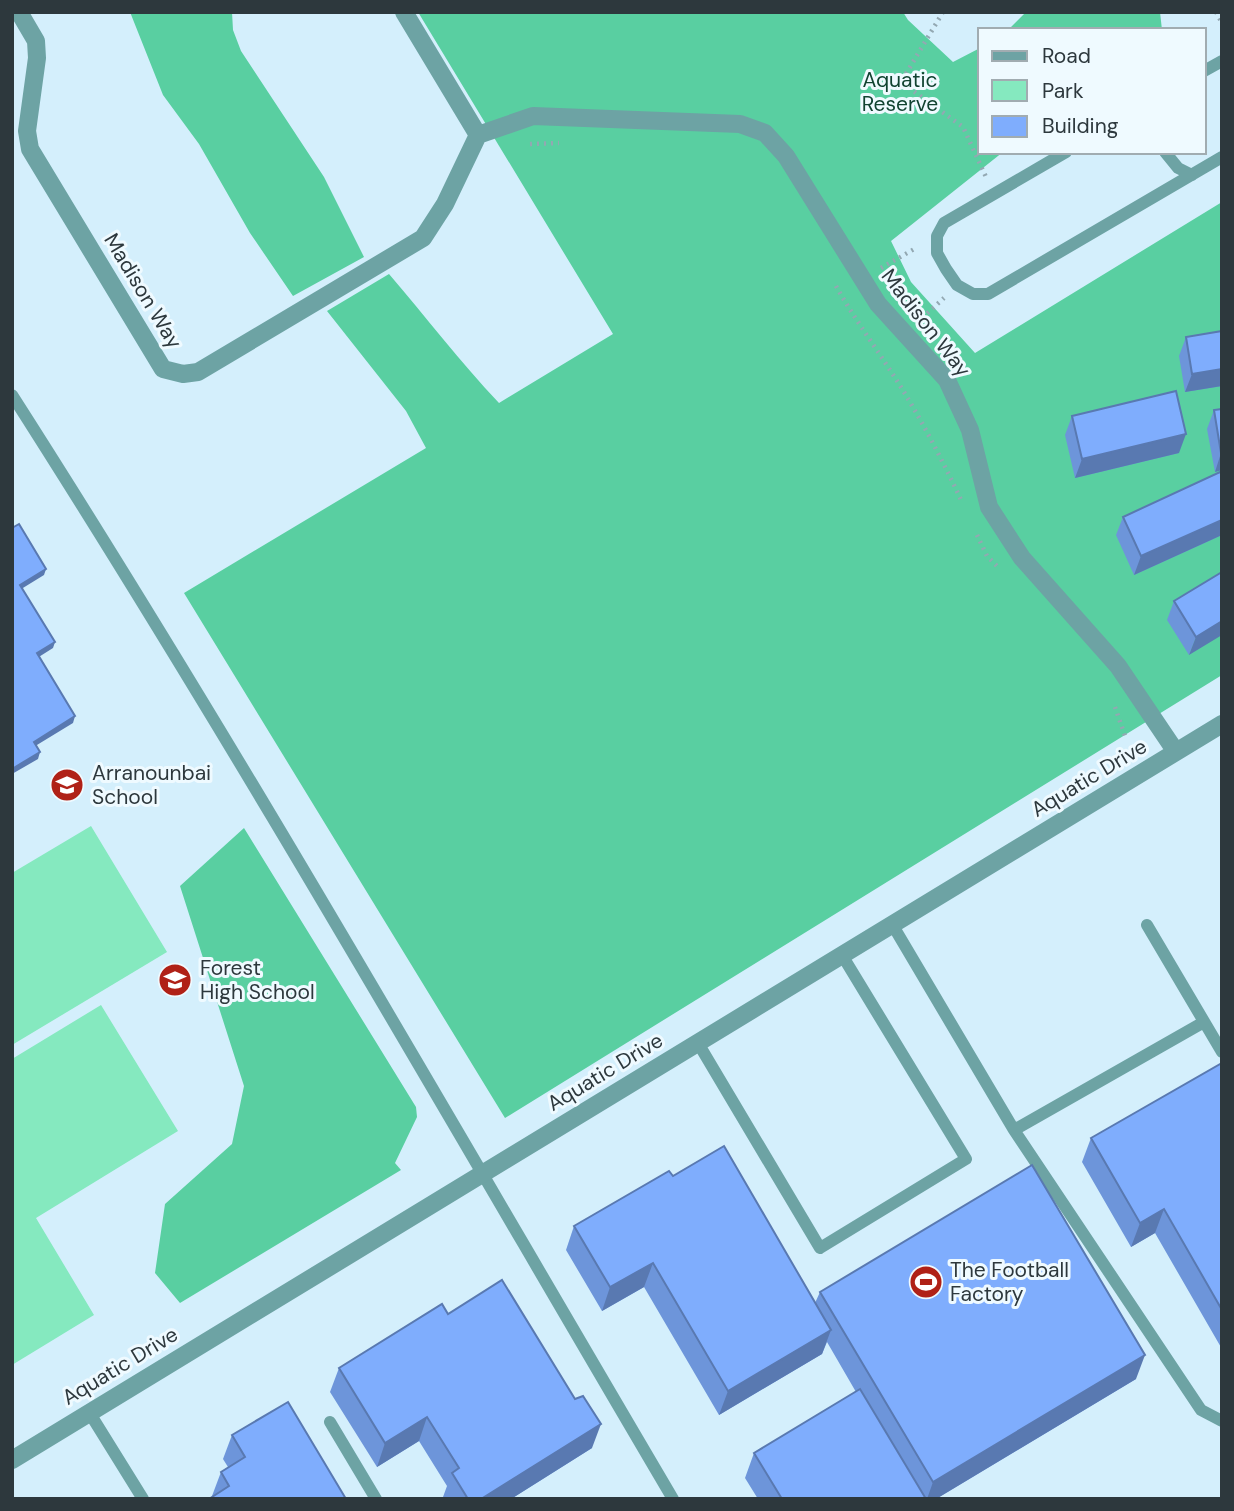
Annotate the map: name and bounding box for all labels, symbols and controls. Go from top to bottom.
legend [978,28,1206,154]
text: Road [1042,42,1091,70]
park label: Aquatic Reserve [862,66,938,118]
text: Park [1042,77,1084,105]
text: Building [1042,112,1119,140]
street label: Madison Way [98,228,189,354]
street label: Madison Way [875,263,977,383]
street label: Aquatic Drive [1026,732,1152,824]
place label: Arranounbai School [92,759,211,811]
school or university icon: Arranounbai School [48,766,86,804]
place label: Forest High School [200,954,315,1006]
school or university icon: Forest High School [156,961,194,999]
street label: Aquatic Drive [542,1026,668,1118]
place label: The Football Factory [950,1256,1069,1308]
sports icon: The Football Factory [907,1263,945,1301]
street label: Aquatic Drive [57,1320,183,1412]

